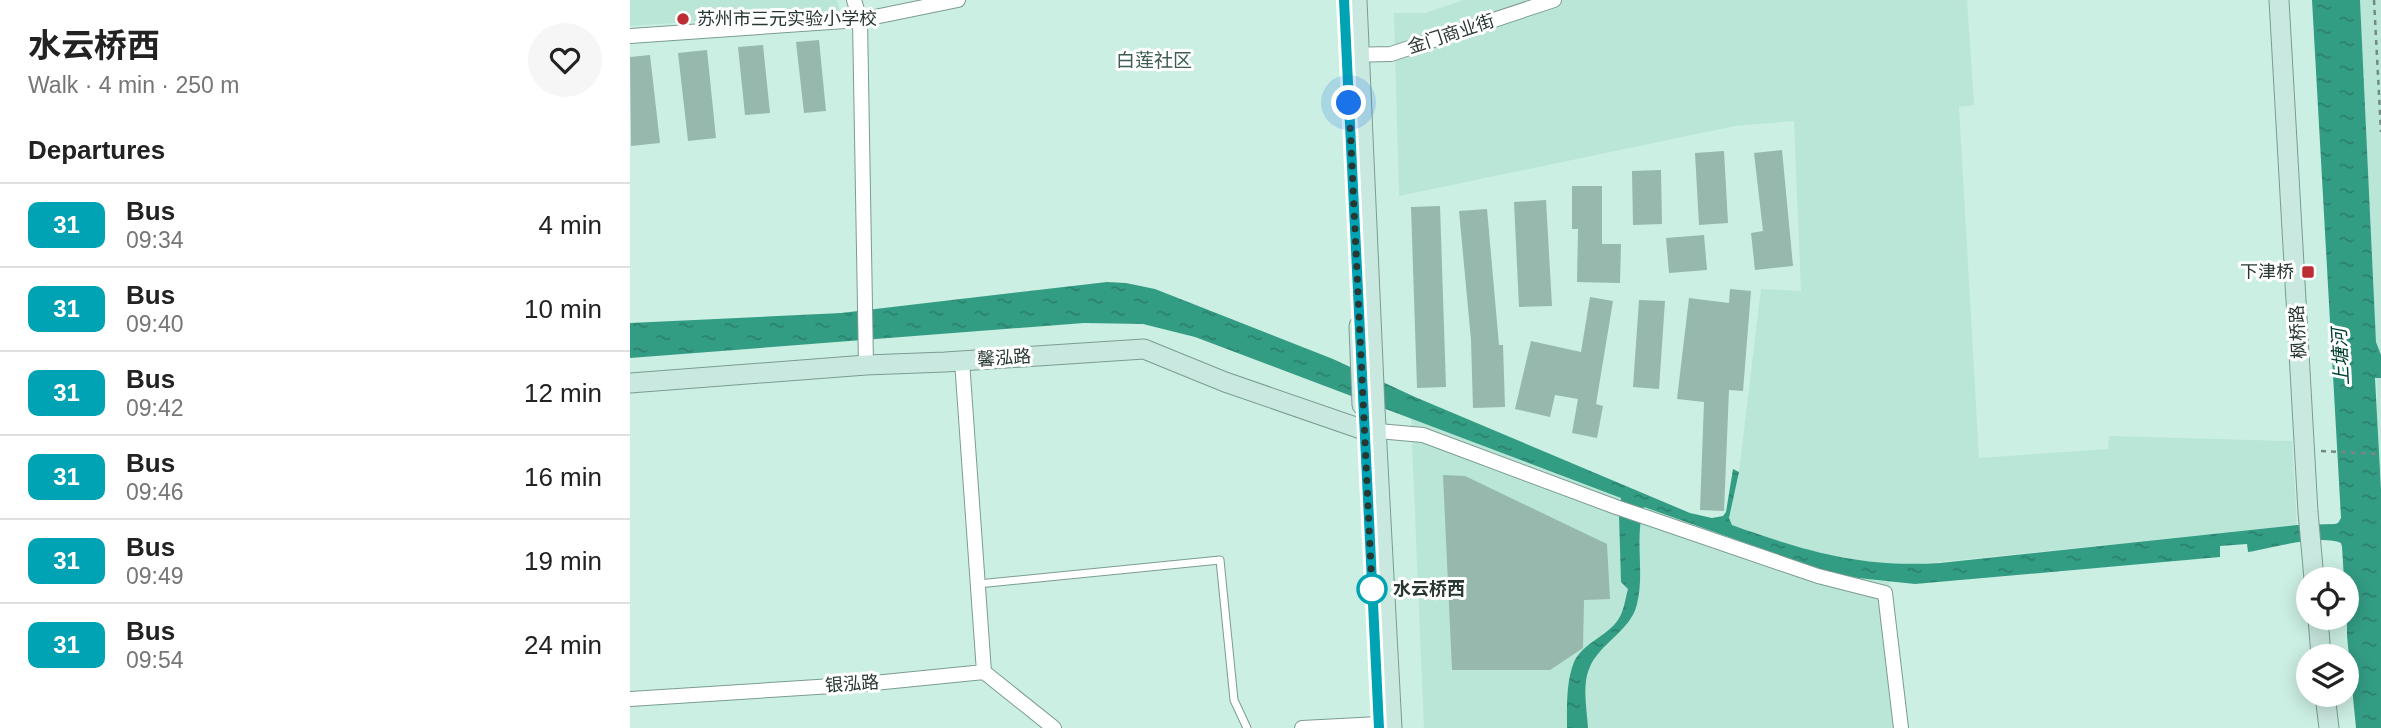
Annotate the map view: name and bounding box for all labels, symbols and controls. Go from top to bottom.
place label: 苏州市三元实验小学校 [697,9,877,29]
marker: 苏州市三元实验小学校 [675,11,691,27]
street label: 金门商业街 [1405,11,1497,57]
button: heart [528,23,602,97]
text: 水云桥西 [28,27,160,64]
district label: 白莲社区 [1116,50,1192,71]
text: Walk · 4 min · 250 m [28,72,239,98]
your location [1331,85,1366,120]
text: Departures [28,135,165,165]
text: Bus [126,196,175,226]
text: 4 min [538,210,602,240]
text: 31 [53,211,80,238]
text: 09:34 [126,227,184,253]
place label: 下津桥 [2240,262,2294,282]
marker: 下津桥 [2300,264,2316,280]
text: Bus [126,280,175,310]
text: 10 min [524,294,602,324]
text: 31 [53,295,80,322]
street label: 枫桥路 [2287,305,2309,359]
text: 09:40 [126,311,184,337]
water label: 上塘河 [2328,324,2352,386]
street label: 馨泓路 [976,346,1032,370]
text: Bus [126,364,175,394]
text: 12 min [524,378,602,408]
text: 31 [53,379,80,406]
text: 09:42 [126,395,184,421]
text: Bus [126,448,175,478]
text: 16 min [524,462,602,492]
text: 31 [53,463,80,490]
text: 09:46 [126,479,184,505]
text: Bus [126,532,175,562]
text: 19 min [524,546,602,576]
text: 31 [53,547,80,574]
text: 09:49 [126,563,184,589]
map controls [2296,567,2359,707]
button: locate [2296,567,2359,630]
marker: 水云桥西 [1357,574,1387,604]
place label: 水云桥西 [1393,579,1465,599]
text: Bus [126,616,175,646]
text: 24 min [524,630,602,660]
text: 31 [53,631,80,658]
button: layers [2296,644,2359,707]
text: 09:54 [126,647,184,673]
street label: 银泓路 [824,672,880,696]

